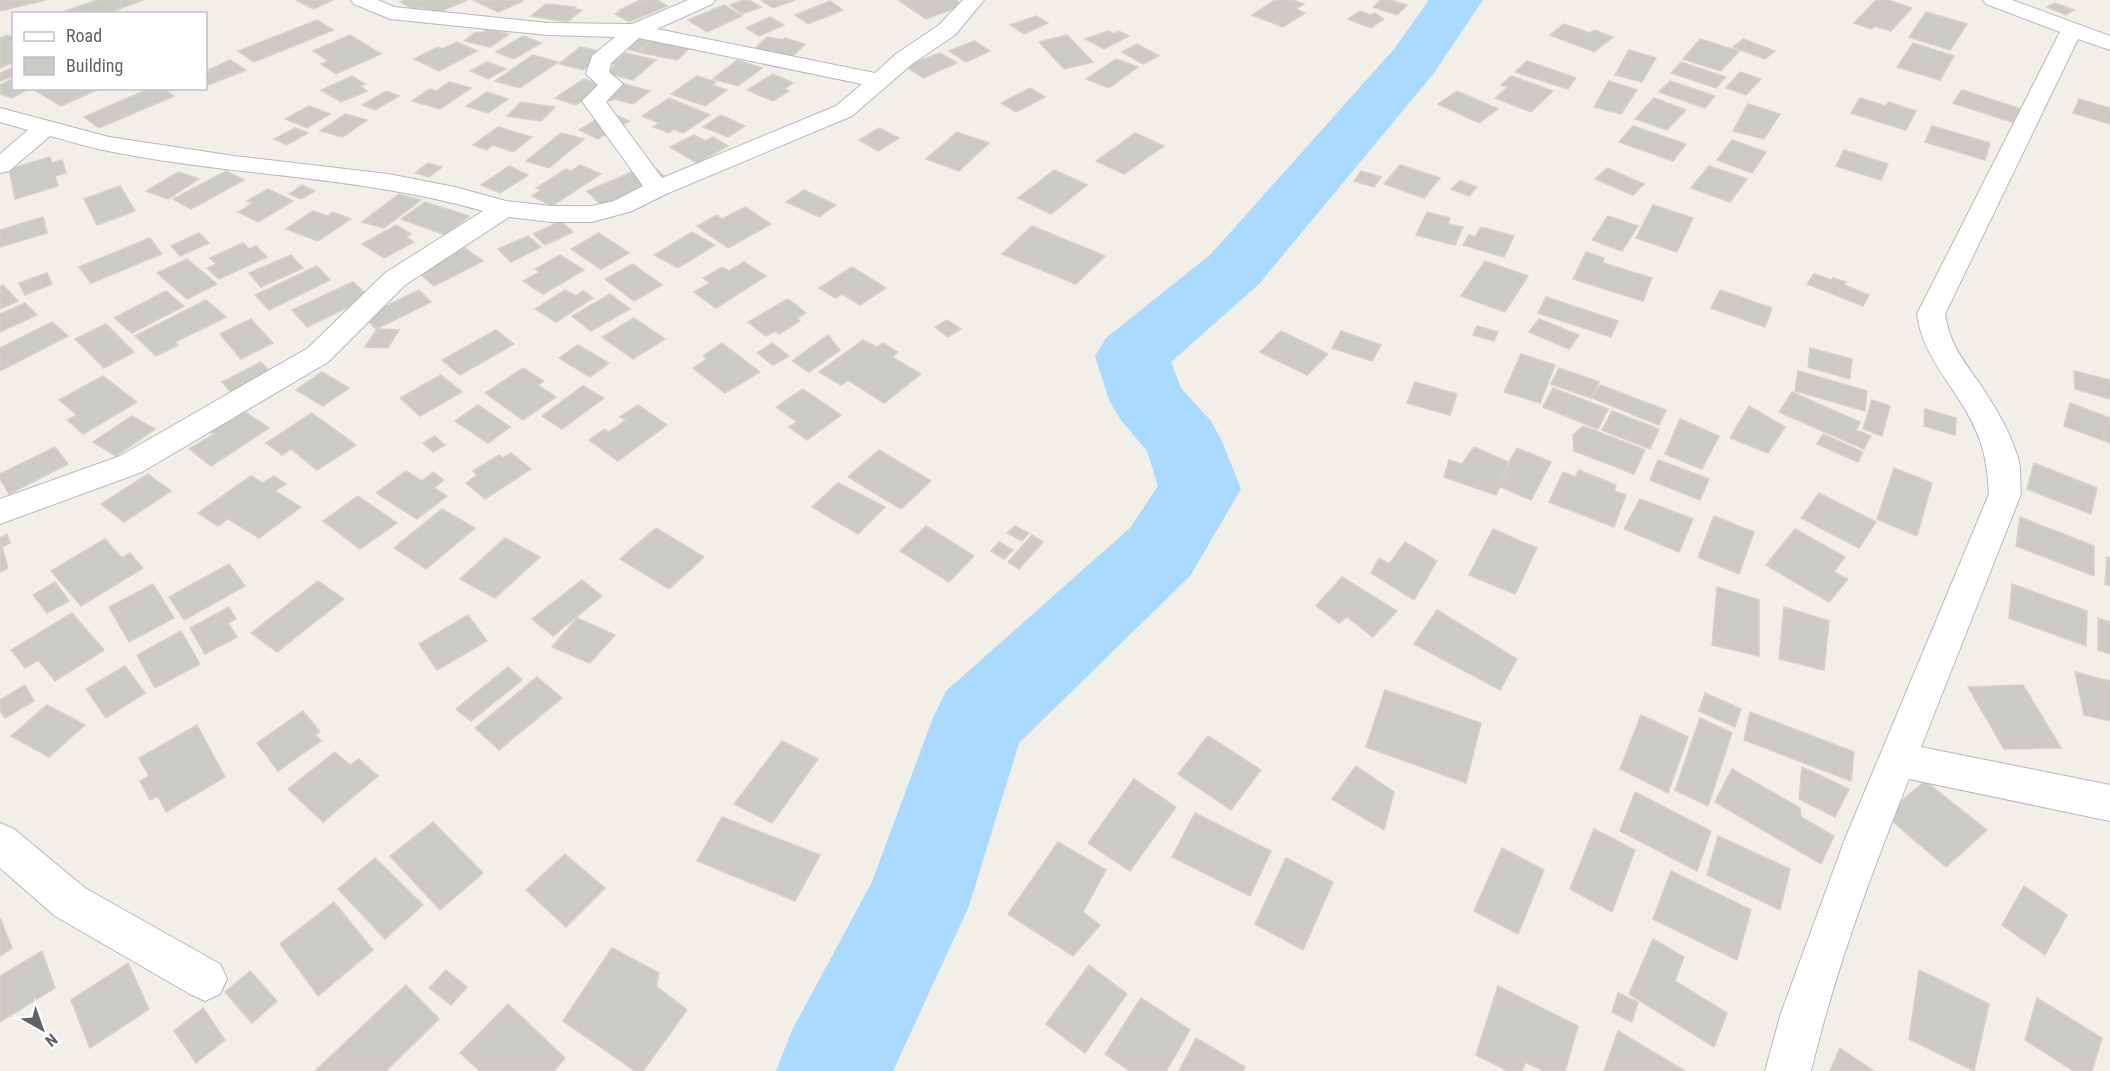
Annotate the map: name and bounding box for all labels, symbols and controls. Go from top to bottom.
legend [12,12,207,90]
text: Road [66,25,102,46]
text: Building [66,55,123,76]
north arrow [12,999,72,1059]
text: N [41,1030,61,1051]

